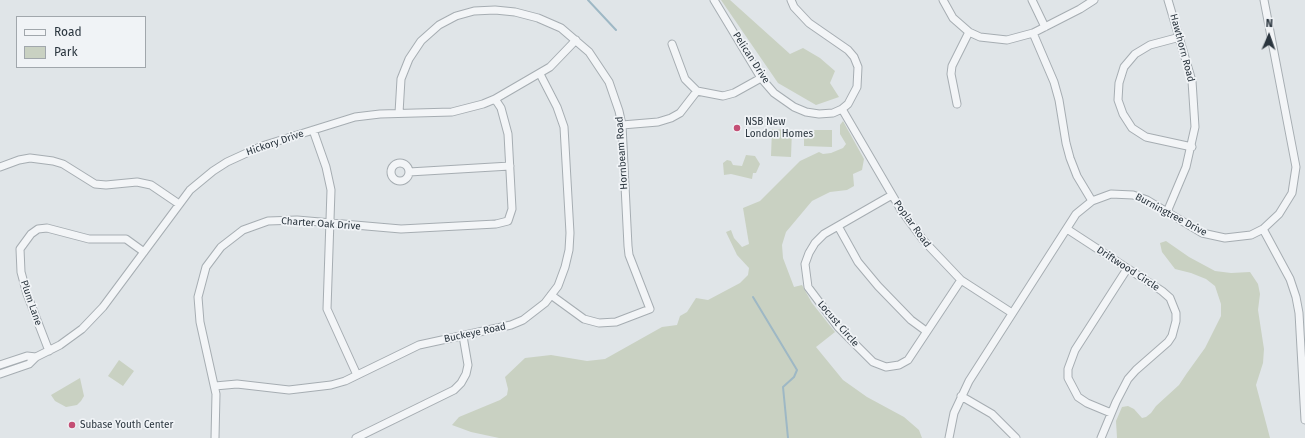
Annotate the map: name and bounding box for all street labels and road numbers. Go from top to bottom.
street label: Hawthorn Road [1167,13,1197,83]
street label: Pelican Drive [730,30,772,86]
street label: Hornbeam Road [613,116,631,190]
street label: Hickory Drive [245,128,305,158]
street label: Burningtree Drive [1133,191,1209,239]
street label: Poplar Road [891,198,933,250]
street label: Charter Oak Drive [281,215,361,233]
street label: Driftwood Circle [1094,244,1162,294]
street label: Plum Lane [18,279,44,327]
street label: Locust Circle [815,299,861,349]
street label: Buckeye Road [443,321,507,345]

